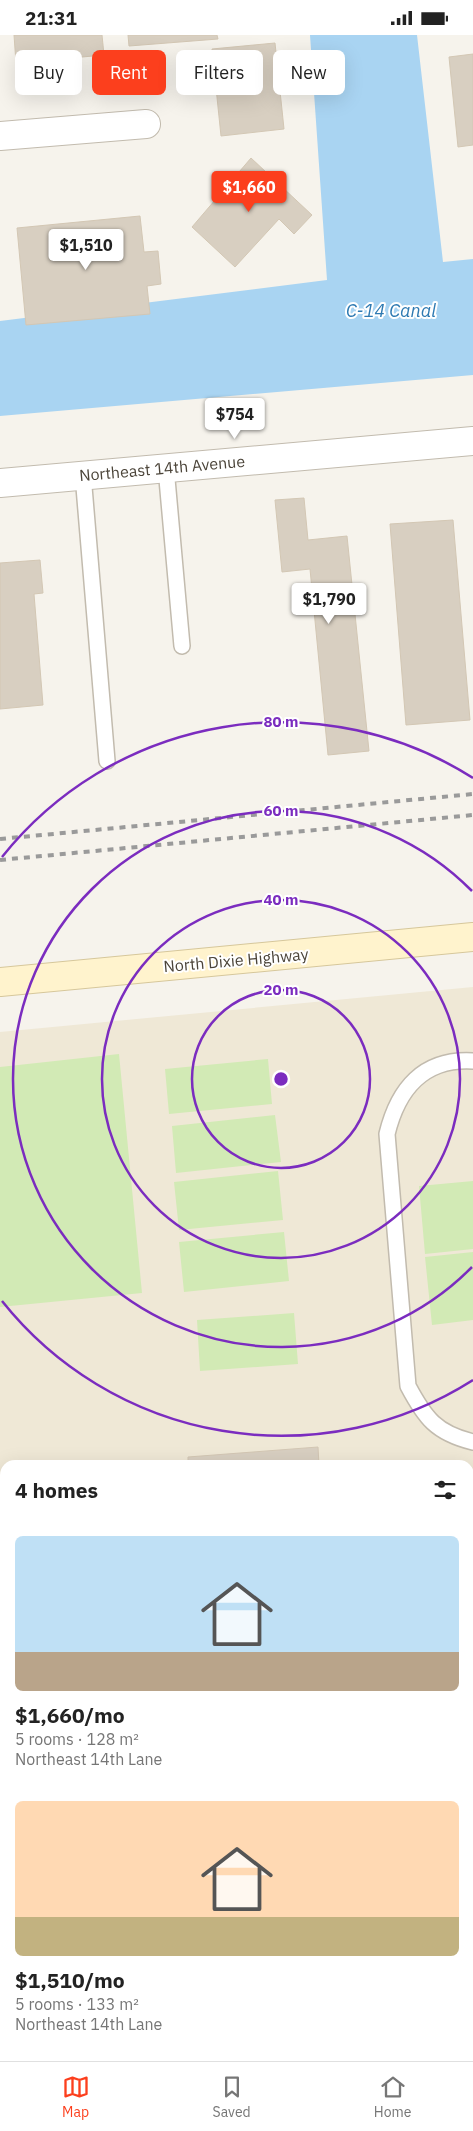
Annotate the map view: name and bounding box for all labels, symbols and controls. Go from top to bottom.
text: 21:31 [25,6,77,30]
chip: Buy [15,50,82,95]
chip: Rent [92,50,166,95]
chip: Filters [176,50,263,95]
chip: New [273,50,345,95]
pin: $1,660 [208,171,290,213]
text: $1,660 [223,177,275,197]
pin: $1,510 [45,229,127,271]
text: $1,510 [60,235,112,255]
water label: C-14 Canal [346,299,436,322]
pin: $754 [205,397,265,440]
text: $754 [216,404,254,424]
street label: Northeast 14th Avenue [78,451,246,485]
pin: $1,790 [288,583,370,625]
text: $1,790 [303,589,355,609]
text: 80 m [264,712,298,731]
text: 60 m [264,801,298,820]
text: 40 m [264,890,298,909]
street label: North Dixie Highway [163,944,309,976]
text: 20 m [264,980,298,999]
centre of rings [272,1070,290,1088]
text: 4 homes [15,1476,98,1504]
icon: filters [431,1476,459,1504]
icon: home [192,1569,282,1659]
text: $1,660/mo [15,1701,125,1729]
text: 5 rooms · 128 m² [15,1729,139,1749]
text: Northeast 14th Lane [15,1749,162,1769]
icon: home [192,1834,282,1924]
text: $1,510/mo [15,1966,125,1994]
text: 5 rooms · 133 m² [15,1994,139,2014]
text: Northeast 14th Lane [15,2014,162,2034]
tab: Map [62,2073,90,2121]
tab: Saved [213,2073,251,2121]
tab: Home [374,2073,411,2121]

